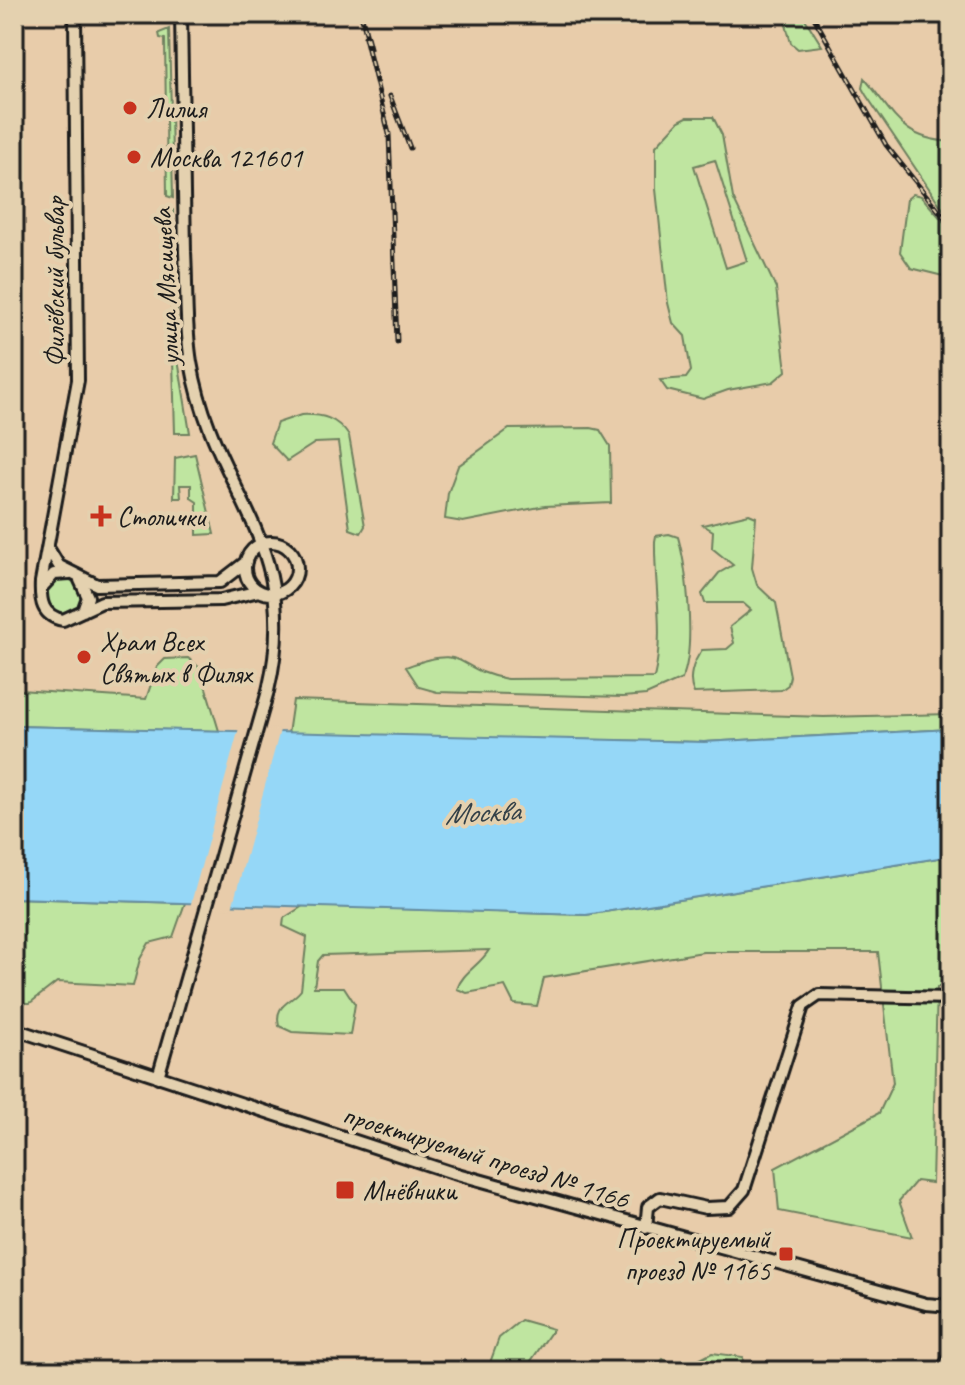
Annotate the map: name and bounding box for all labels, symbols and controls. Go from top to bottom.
place label: Лилия [146,91,208,126]
marker: Лилия [121,99,139,117]
place label: Москва 121601 [150,140,304,175]
marker: Москва 121601 [125,148,143,166]
street label: Филёвский бульвар [37,195,72,367]
street label: улица Мясищева [144,206,187,369]
place label: Столички [117,499,208,534]
marker: Столички [92,507,110,525]
place label: Храм Всех Святых в Филях [100,624,254,691]
marker: Храм Всех Святых в Филях [75,648,93,666]
water label: Москва [444,791,523,833]
street label: проектируемый проезд № 1166 [339,1096,634,1217]
place label: Мнёвники [363,1173,458,1208]
marker: Мнёвники [334,1179,356,1201]
place label: Проектируемый проезд № 1165 [617,1221,771,1288]
marker: Проектируемый проезд № 1165 [777,1245,795,1263]

